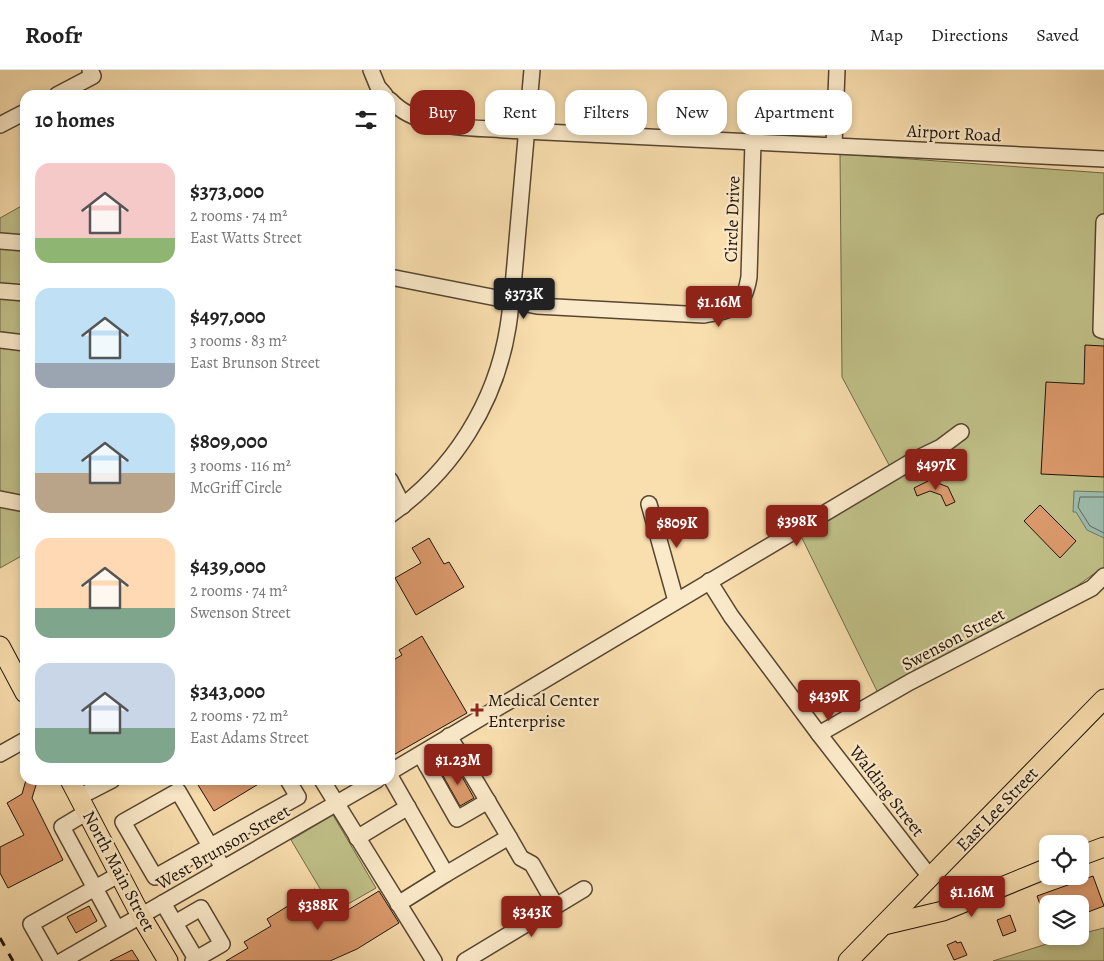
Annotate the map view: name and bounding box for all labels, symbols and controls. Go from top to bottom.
text: Roofr [25,19,82,51]
text: Map [870,23,903,47]
text: Directions [931,23,1008,47]
text: Saved [1036,23,1079,47]
chip: Buy [410,90,475,135]
chip: Rent [485,90,555,135]
chip: Filters [565,90,647,135]
chip: New [657,90,727,135]
chip: Apartment [737,90,852,135]
text: 10 homes [35,106,115,134]
icon: filters [352,106,380,134]
street label: Airport Road [905,118,1002,147]
street label: Circle Drive [718,175,746,263]
text: $373,000 [190,177,264,205]
icon: home [75,183,135,243]
text: 2 rooms · 74 m² [190,205,288,227]
text: East Watts Street [190,227,302,249]
pin: $373K [489,278,559,320]
text: $373K [505,283,543,305]
pin: $1.16M [678,286,760,328]
text: $1.16M [697,291,741,313]
text: $497,000 [190,302,266,330]
icon: home [75,308,135,368]
text: 3 rooms · 83 m² [190,330,287,352]
text: East Brunson Street [190,352,320,374]
text: $809,000 [190,427,268,455]
icon: home [75,433,135,493]
pin: $497K [901,448,971,491]
text: $497K [916,454,956,476]
text: 3 rooms · 116 m² [190,455,291,477]
text: McGriff Circle [190,477,282,499]
pin: $398K [762,504,832,547]
pin: $809K [642,506,712,549]
text: $398K [777,510,817,532]
text: $809K [656,512,698,534]
text: $439,000 [190,552,266,580]
icon: home [75,558,135,618]
text: 2 rooms · 74 m² [190,580,288,602]
text: Swenson Street [190,602,291,624]
street label: Swenson Street [897,602,1009,676]
text: $343,000 [190,677,265,705]
pin: $439K [794,680,864,722]
icon: home [75,683,135,743]
text: $439K [809,685,849,707]
place label: Medical Center Enterprise [488,688,599,733]
marker: Medical Center Enterprise [470,703,484,717]
text: 2 rooms · 72 m² [190,705,288,727]
text: East Adams Street [190,727,309,749]
street label: Walding Street [843,740,930,842]
pin: $1.23M [417,744,499,786]
text: $1.23M [435,749,481,771]
street label: East Lee Street [951,762,1043,856]
street label: West Brunson Street [151,799,295,896]
street label: North Main Street [77,806,161,936]
map controls [1039,835,1089,945]
button: locate [1039,835,1089,885]
pin: $1.16M [931,876,1013,918]
text: $1.16M [950,881,994,903]
pin: $388K [283,888,353,931]
text: $388K [298,894,338,916]
button: layers [1039,895,1089,945]
pin: $343K [497,896,567,938]
text: $343K [512,901,552,923]

